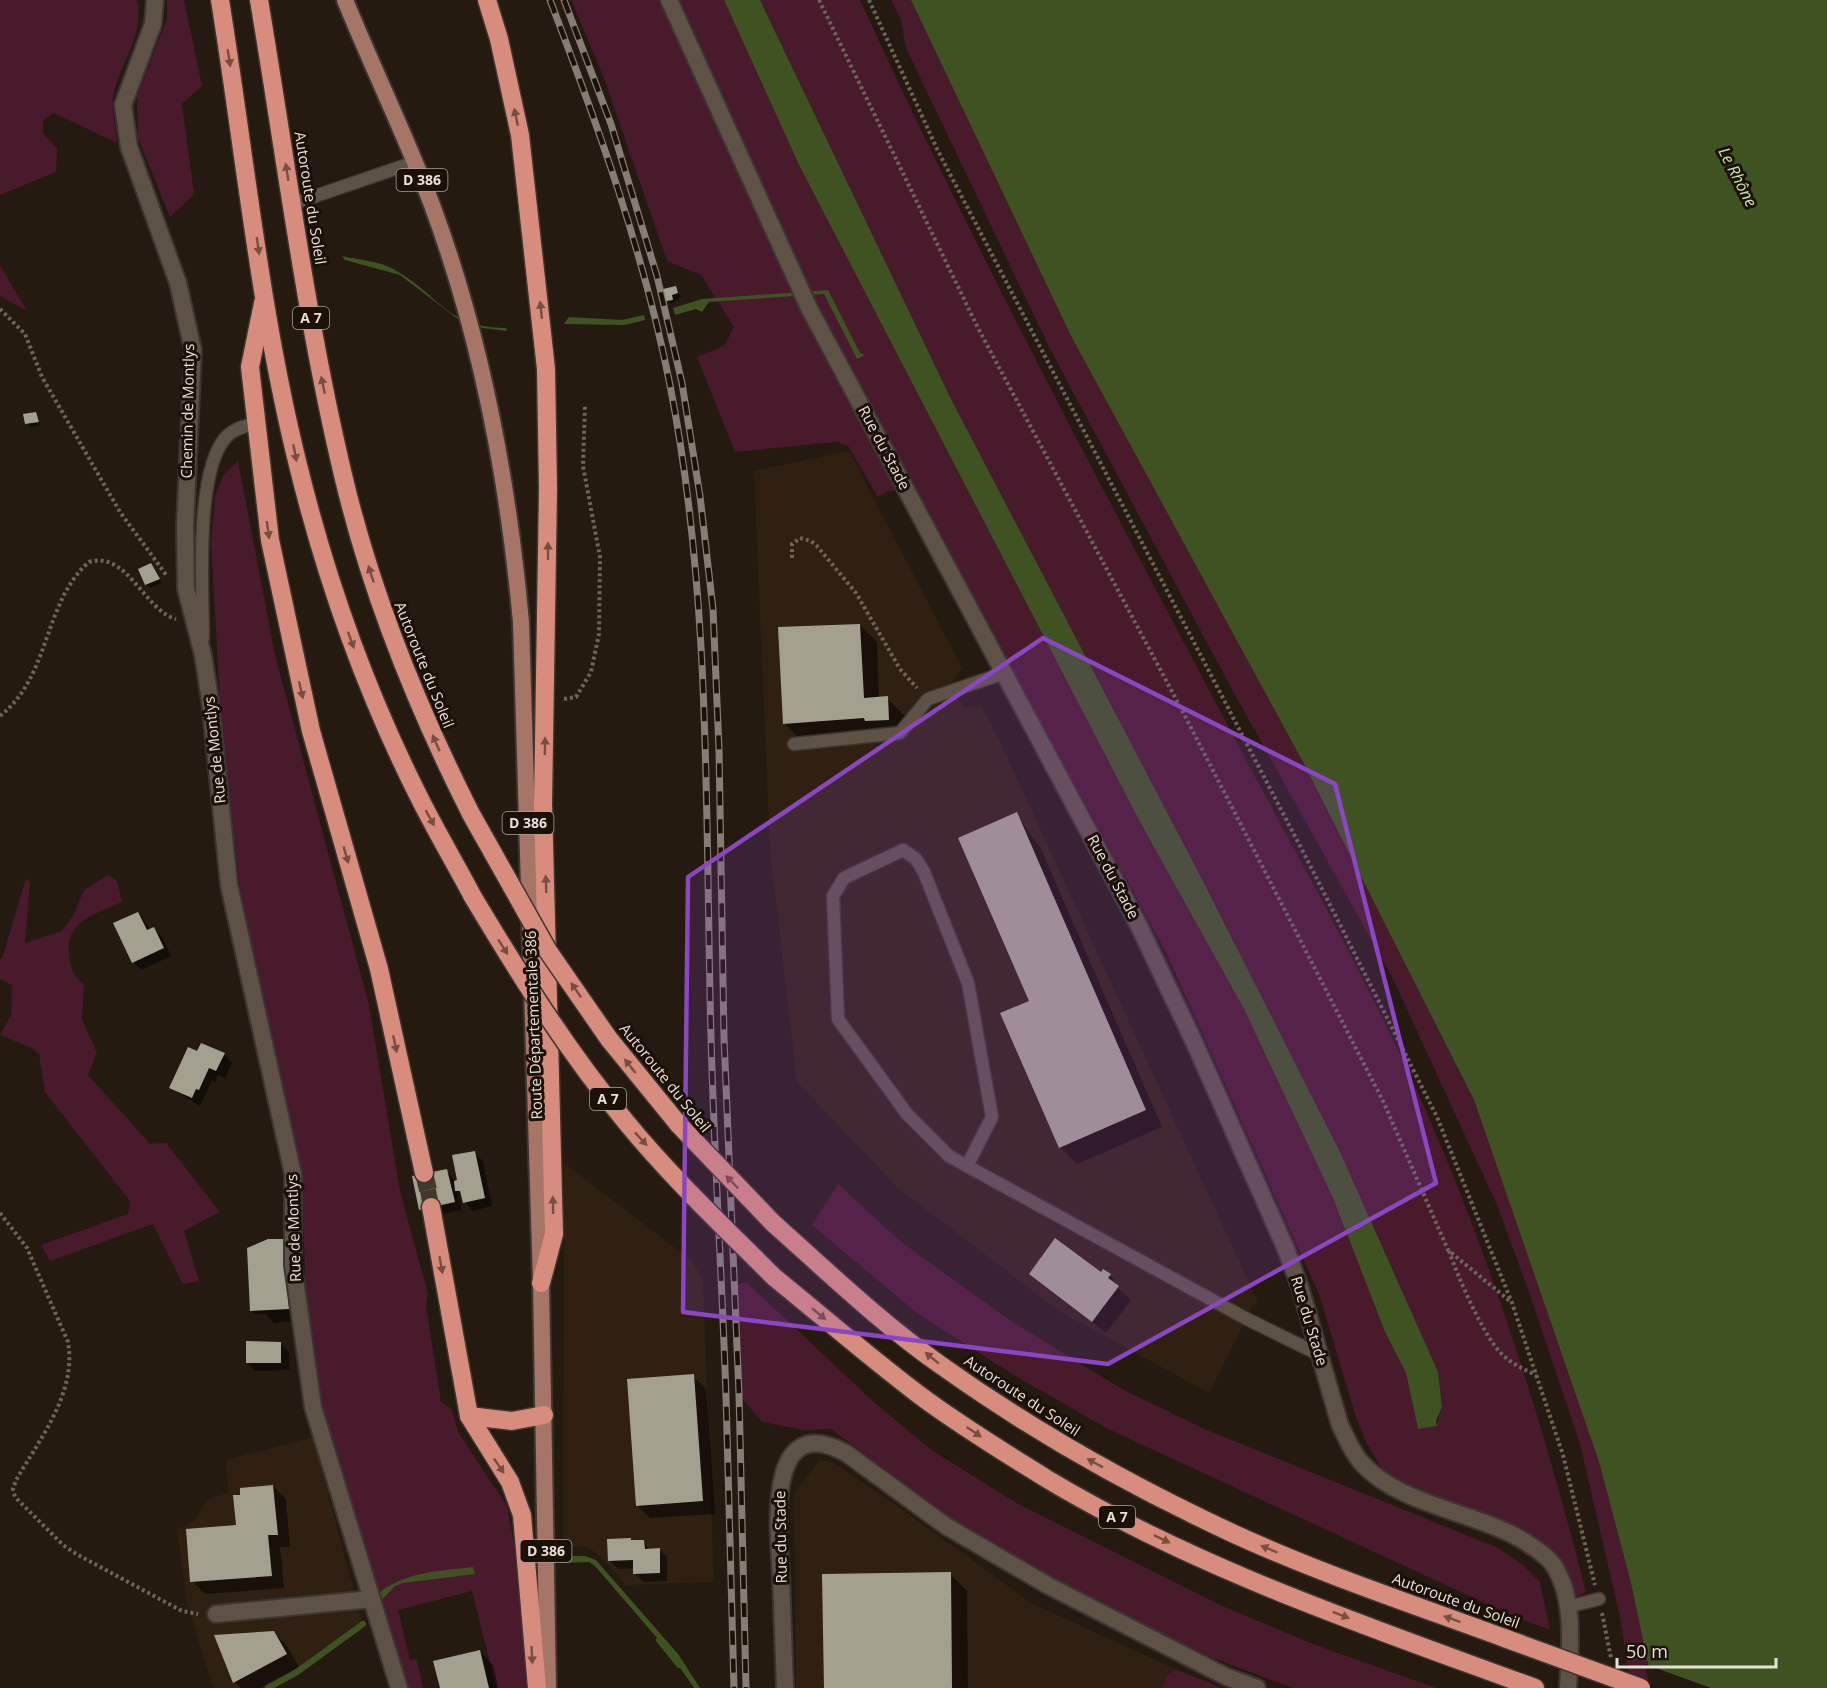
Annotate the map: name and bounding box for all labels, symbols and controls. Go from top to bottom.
one-way arrow [225,48,234,67]
one-way arrow [511,108,521,126]
street label: Autoroute du Soleil [291,130,331,266]
water label: Le Rhône [1714,143,1762,211]
one-way arrow [283,162,292,181]
road number: D 386 [396,169,448,191]
one-way arrow [254,237,263,256]
one-way arrow [536,301,546,320]
road number: A 7 [293,307,329,329]
street label: Chemin de Montlys [176,343,198,479]
one-way arrow [318,376,328,394]
street label: Rue du Stade [854,402,915,493]
one-way arrow [291,444,300,463]
one-way arrow [264,521,273,540]
one-way arrow [543,541,553,560]
one-way arrow [366,565,375,583]
street label: Autoroute du Soleil [390,599,459,731]
one-way arrow [347,631,356,649]
one-way arrow [297,681,307,700]
street label: Rue de Montlys [198,695,230,805]
one-way arrow [431,733,441,751]
one-way arrow [540,736,549,755]
one-way arrow [425,810,435,827]
road number: D 386 [502,812,554,834]
street label: Rue du Stade [1083,831,1144,922]
one-way arrow [342,846,351,864]
one-way arrow [541,874,550,893]
street label: Route Départementale 386 [520,930,546,1120]
one-way arrow [497,939,508,955]
one-way arrow [570,983,582,999]
street label: Autoroute du Soleil [616,1019,716,1136]
one-way arrow [391,1034,401,1053]
one-way arrow [624,1058,637,1074]
road number: A 7 [590,1088,626,1110]
one-way arrow [634,1131,648,1146]
street label: Rue de Montlys [281,1174,305,1282]
one-way arrow [725,1175,739,1189]
one-way arrow [548,1195,558,1214]
one-way arrow [437,1255,446,1274]
street label: Rue du Stade [1287,1274,1333,1368]
one-way arrow [811,1307,826,1320]
street label: Autoroute du Soleil [961,1350,1084,1440]
one-way arrow [924,1352,940,1365]
one-way arrow [966,1426,982,1437]
one-way arrow [493,1458,505,1474]
one-way arrow [1086,1458,1103,1468]
street label: Rue du Stade [769,1491,791,1583]
road number: A 7 [1099,1506,1135,1528]
one-way arrow [1153,1534,1170,1543]
road number: D 386 [520,1540,572,1562]
one-way arrow [1260,1544,1278,1554]
street label: Autoroute du Soleil [1390,1568,1523,1632]
one-way arrow [1332,1611,1350,1621]
one-way arrow [1442,1613,1460,1623]
scale bar [1617,1631,1776,1669]
text: 50 m [1626,1639,1668,1663]
one-way arrow [528,1646,537,1665]

